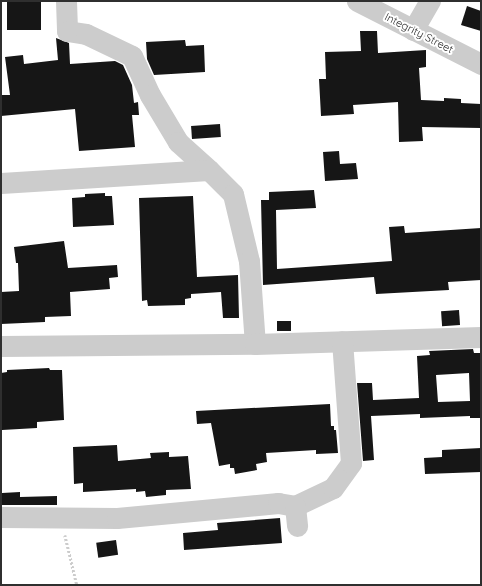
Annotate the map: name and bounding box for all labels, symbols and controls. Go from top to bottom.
street label: Integrity Street [382,10,456,56]

